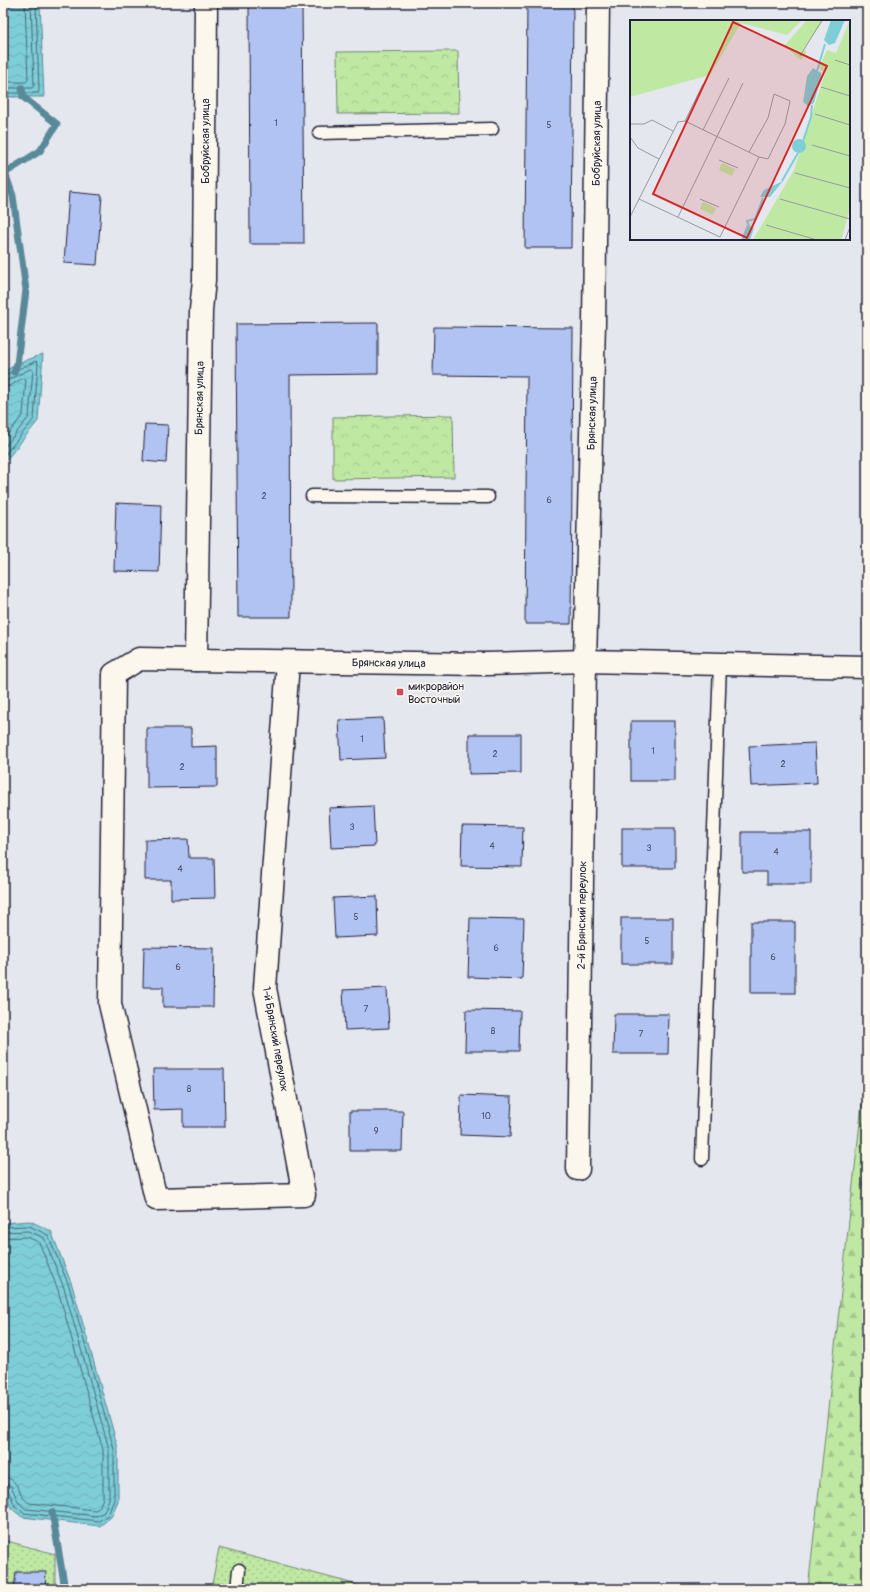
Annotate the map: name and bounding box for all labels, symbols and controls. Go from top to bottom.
inset map [630,20,850,240]
street label: Бобруйская улица [199,98,212,184]
street label: Бобруйская улица [590,100,604,186]
house number: 1 [274,118,278,129]
house number: 5 [547,120,552,131]
street label: Брянская улица [192,361,207,435]
street label: Брянская улица [585,376,600,450]
house number: 2 [261,491,267,502]
house number: 6 [546,495,552,506]
street label: Брянская улица [352,656,426,670]
place label: микрорайон Восточный [408,680,464,706]
marker: микрорайон Восточный [395,687,405,697]
house number: 1 [360,734,364,745]
house number: 1 [651,746,655,757]
house number: 2 [492,749,498,760]
house number: 2 [780,759,786,770]
house number: 2 [179,762,185,773]
house number: 3 [349,822,355,833]
house number: 4 [489,841,495,852]
house number: 3 [646,843,652,854]
house number: 4 [773,847,779,858]
street label: 2-й Брянский переулок [575,860,589,969]
house number: 4 [177,864,183,875]
house number: 5 [354,912,359,923]
house number: 5 [645,936,650,947]
house number: 6 [493,943,499,954]
house number: 6 [770,952,776,963]
house number: 6 [175,962,181,973]
street label: 1-й Брянский переулок [260,985,291,1093]
house number: 7 [364,1004,369,1015]
house number: 8 [491,1026,496,1037]
house number: 7 [639,1029,644,1040]
house number: 8 [187,1084,192,1095]
house number: 10 [481,1111,491,1122]
house number: 9 [374,1126,379,1137]

